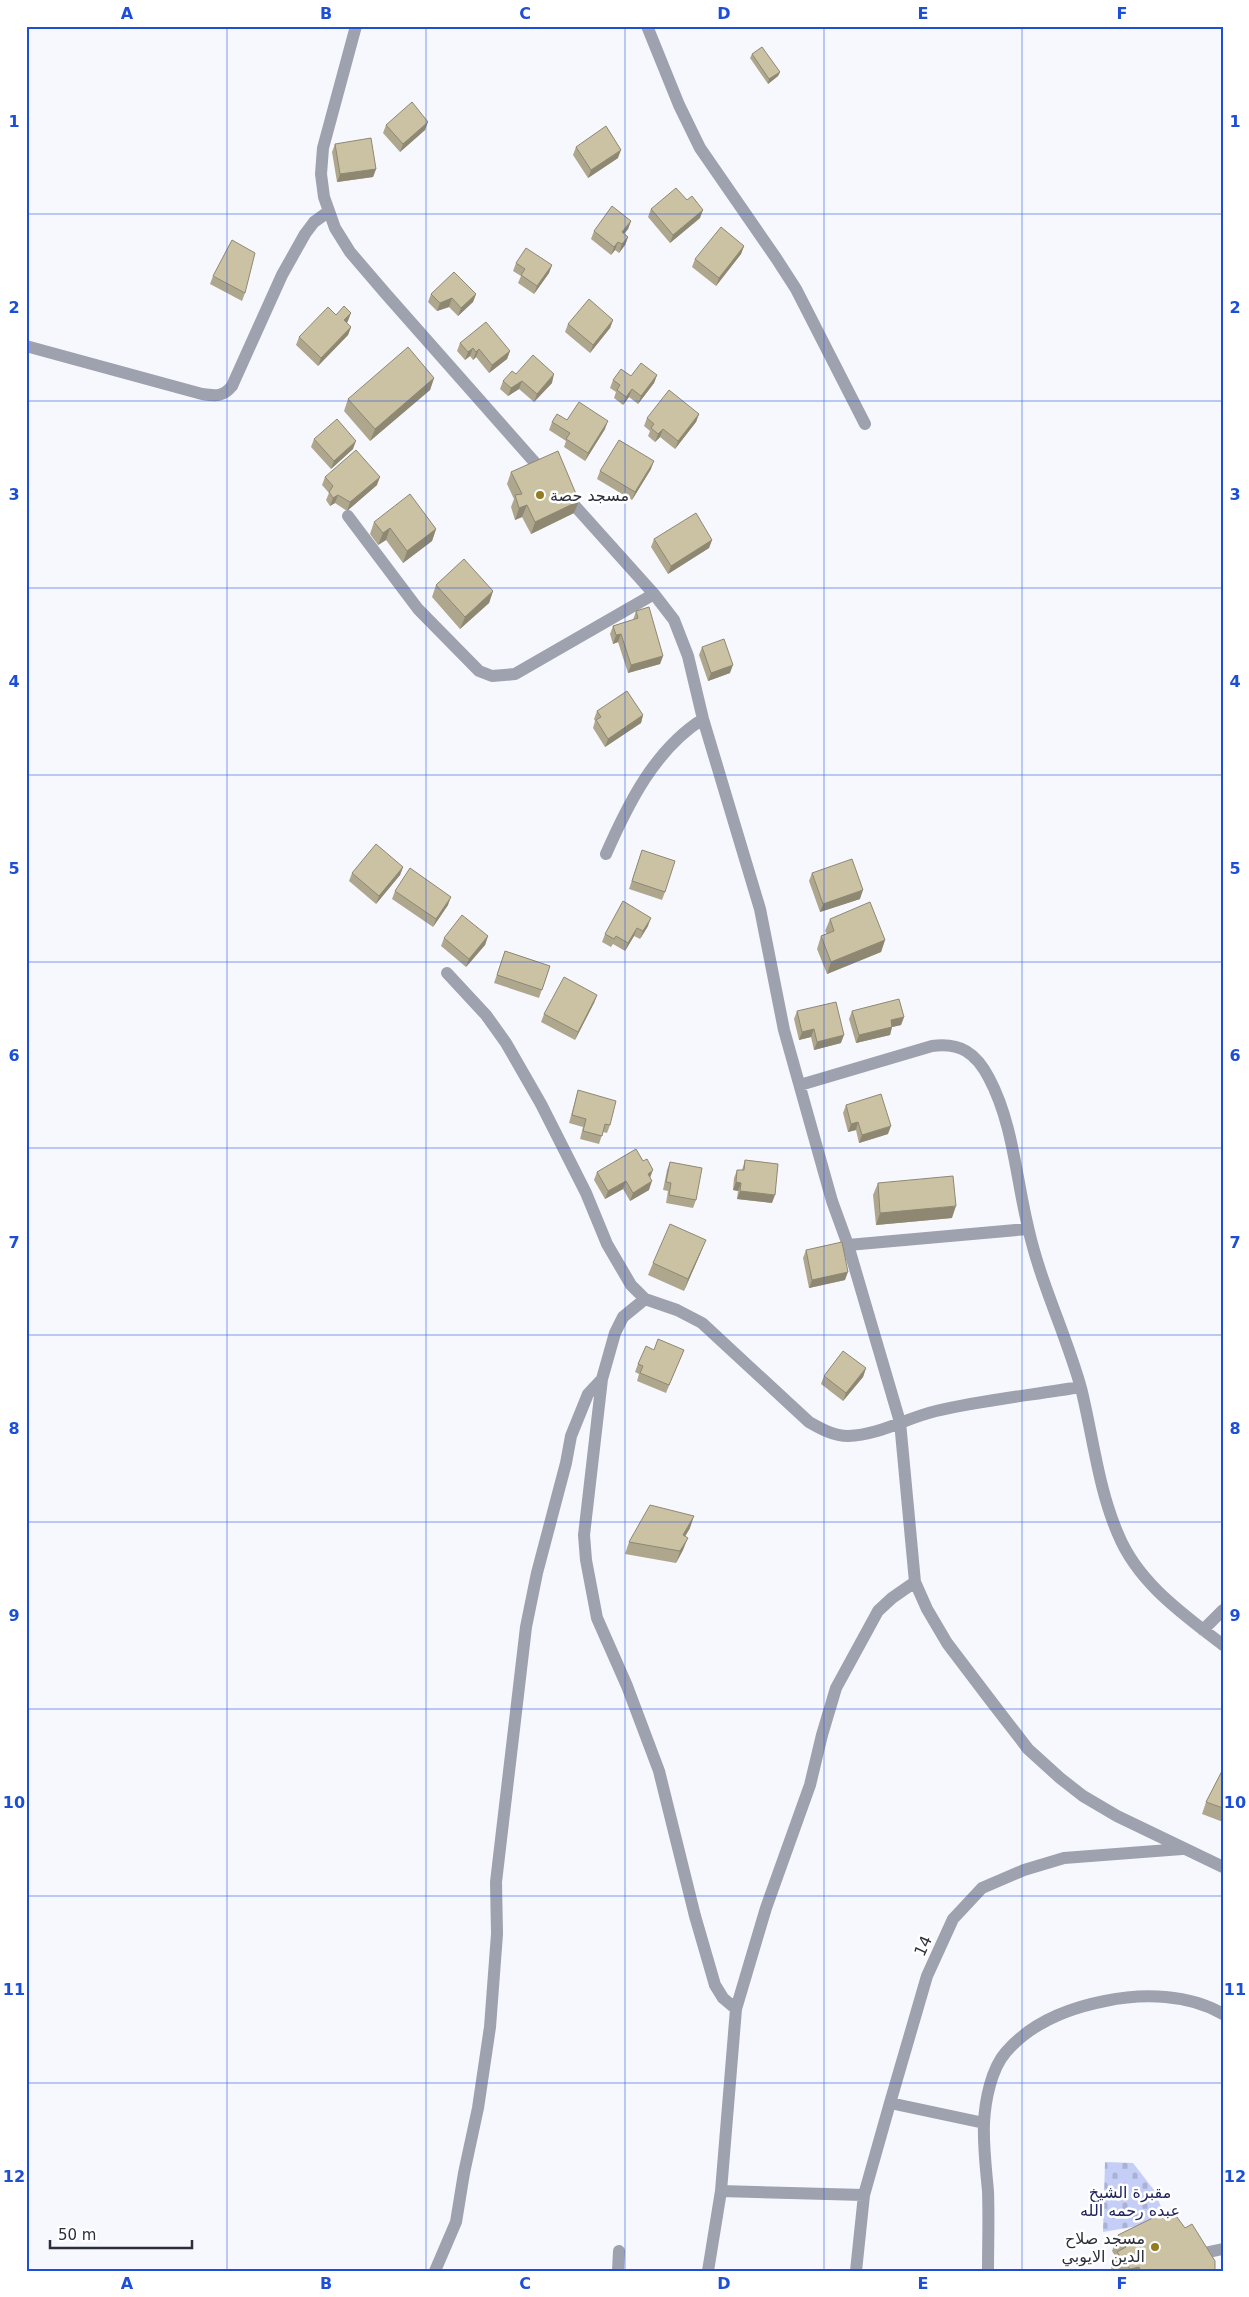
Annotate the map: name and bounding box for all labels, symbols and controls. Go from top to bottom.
text: A [121,4,134,23]
text: B [320,4,332,23]
text: C [519,4,531,23]
text: D [717,4,731,23]
text: E [918,4,928,23]
text: F [1117,4,1127,23]
text: 1 [8,112,20,131]
text: 1 [1229,112,1241,131]
text: 2 [8,298,20,317]
text: 2 [1229,298,1241,317]
text: 3 [8,485,20,504]
text: 3 [1229,485,1241,504]
place label: مسجد حصة [550,486,629,505]
marker: مسجد حصة [534,489,546,501]
text: 4 [8,672,20,691]
text: 4 [1229,672,1241,691]
text: 5 [8,859,20,878]
text: 5 [1229,859,1241,878]
text: 6 [8,1046,20,1065]
text: 6 [1229,1046,1241,1065]
text: 7 [8,1233,20,1252]
text: 7 [1229,1233,1241,1252]
text: 8 [8,1419,20,1438]
text: 8 [1229,1419,1241,1438]
text: 9 [8,1606,20,1625]
text: 9 [1229,1606,1241,1625]
text: 10 [3,1793,25,1812]
text: 10 [1224,1793,1246,1812]
street label: 14 [910,1933,936,1959]
text: 11 [3,1980,25,1999]
text: 11 [1224,1980,1246,1999]
text: 12 [3,2167,25,2186]
text: 12 [1224,2167,1246,2186]
park label: مقبرة الشيخ عبده رحمه الله [1080,2183,1180,2221]
scale bar [50,2217,192,2249]
text: 50 m [58,2226,96,2244]
place label: مسجد صلاح الدين الايوبي [1061,2229,1145,2267]
marker: مسجد صلاح الدين الايوبي [1149,2241,1161,2253]
text: A [121,2274,134,2293]
text: B [320,2274,332,2293]
text: C [519,2274,531,2293]
text: D [717,2274,731,2293]
text: E [918,2274,928,2293]
text: F [1117,2274,1127,2293]

